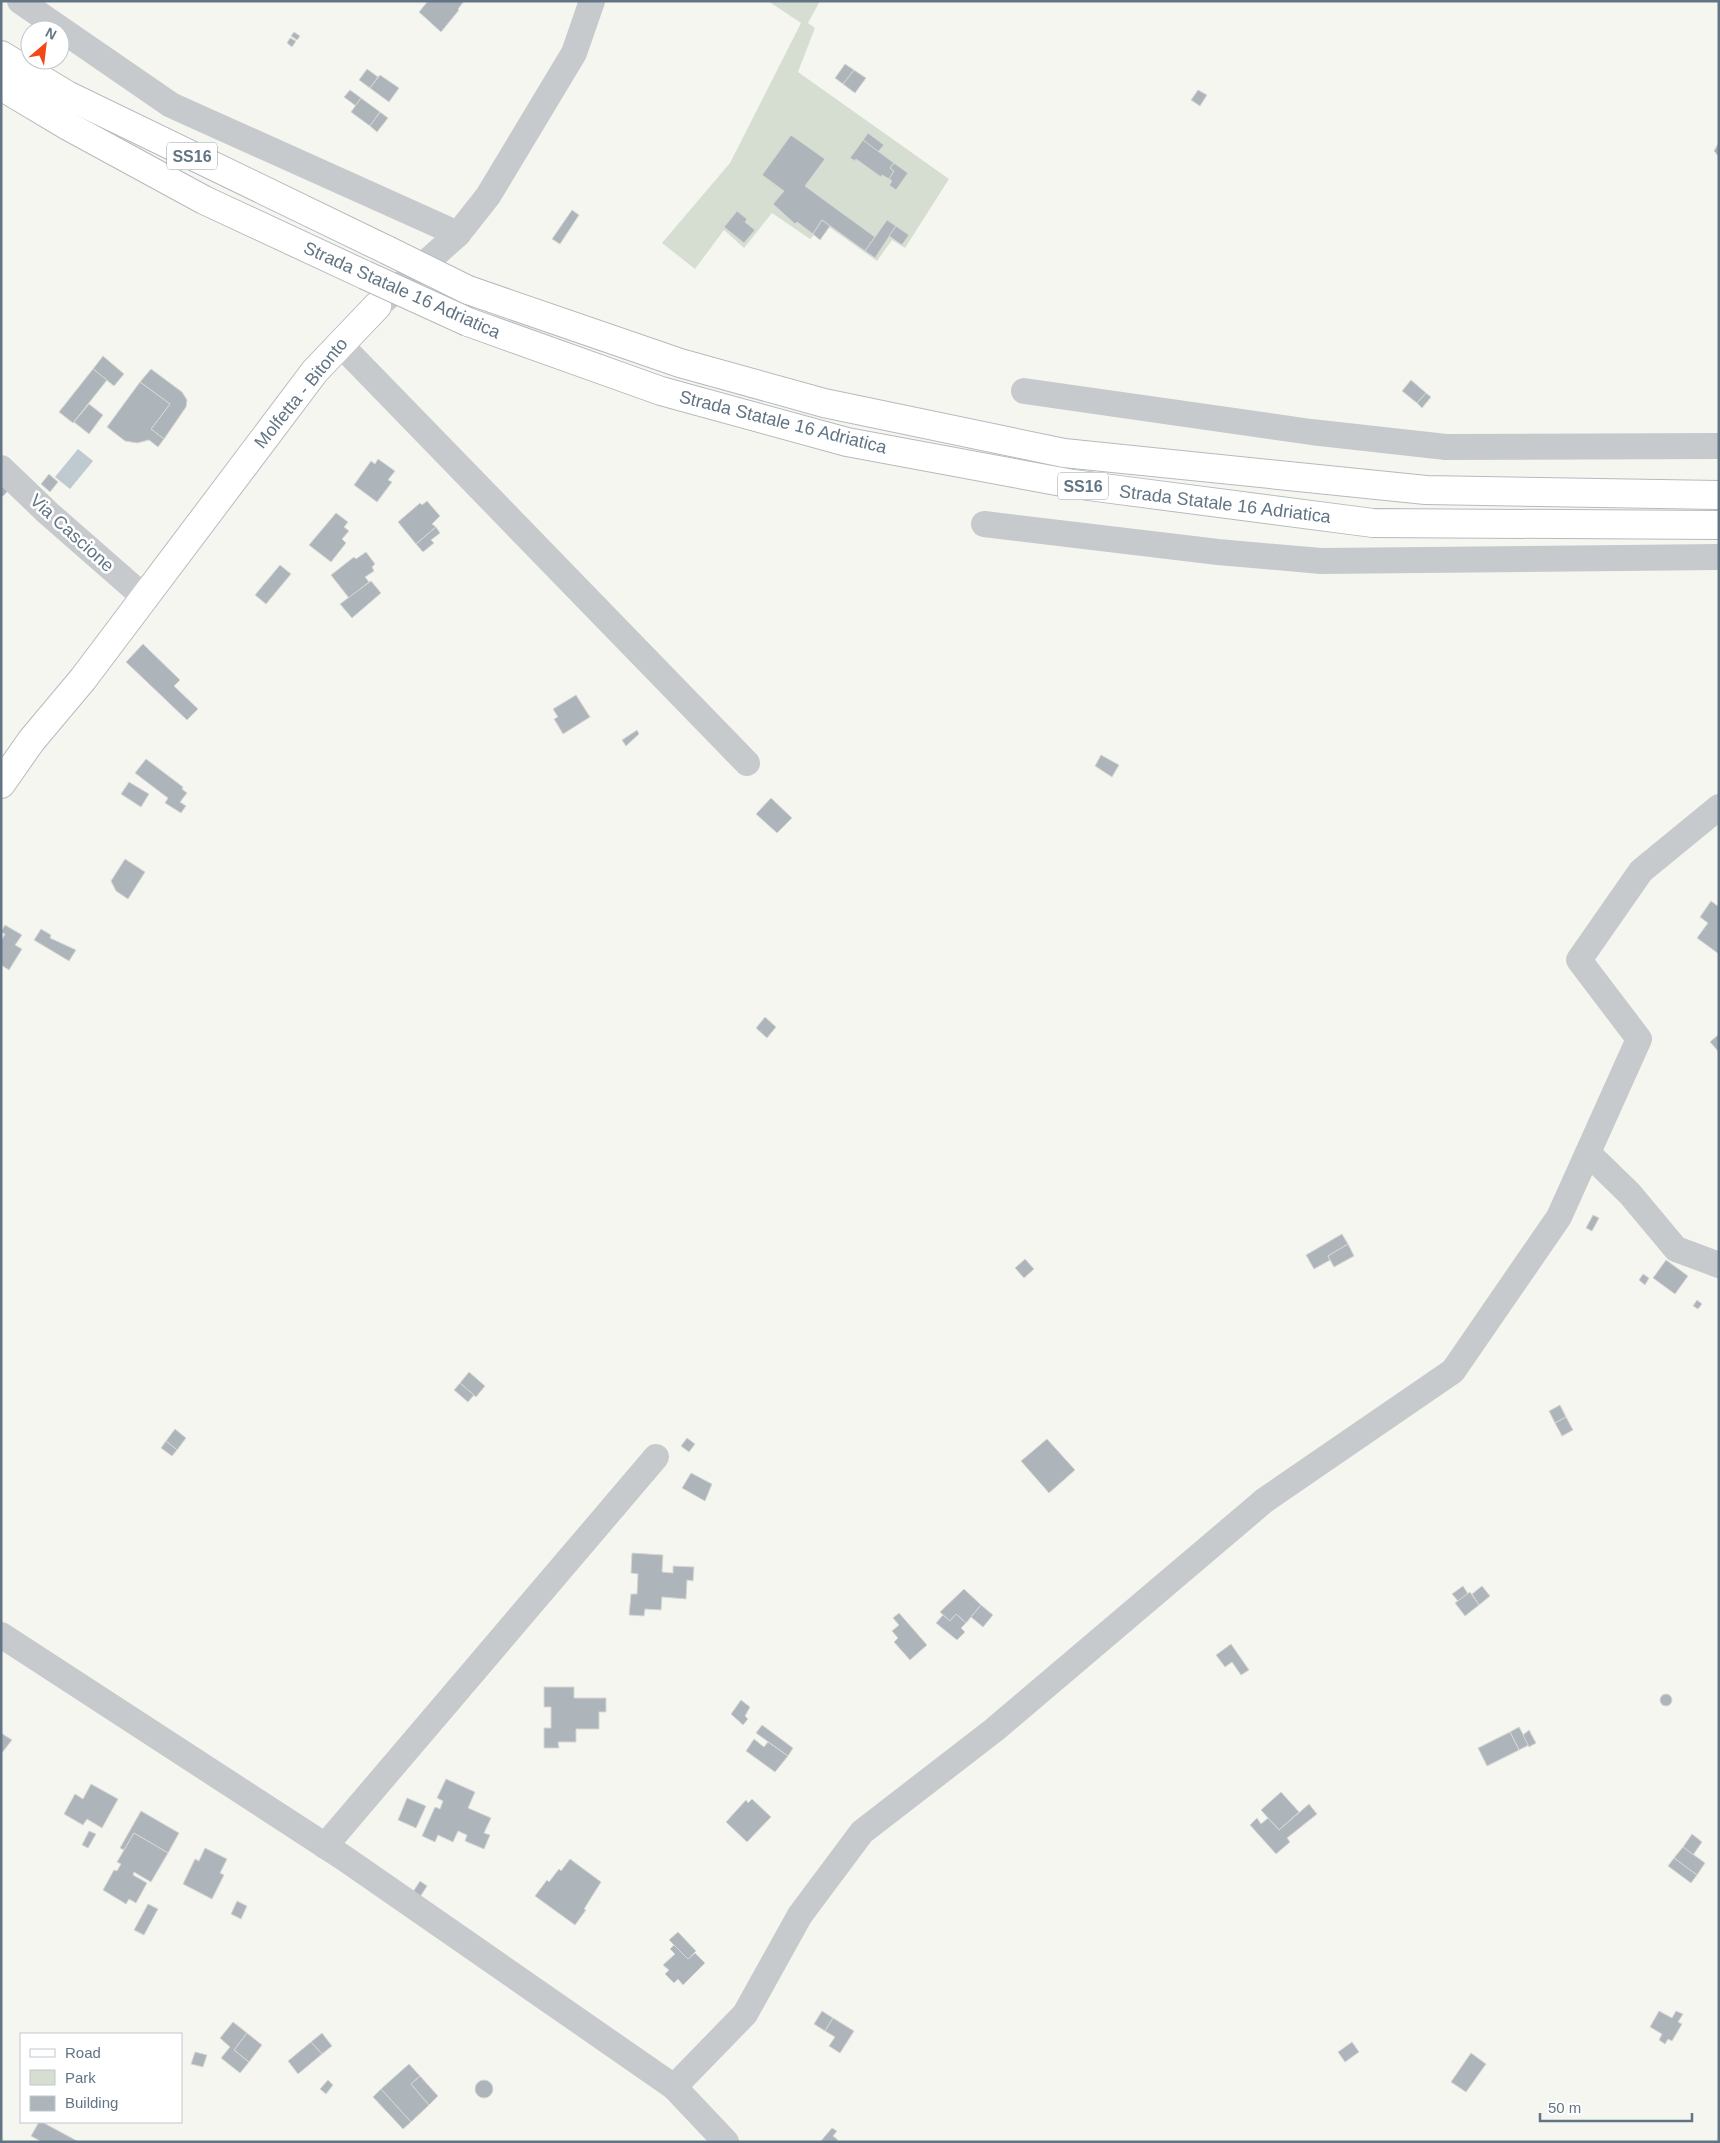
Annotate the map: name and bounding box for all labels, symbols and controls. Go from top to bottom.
north arrow [20,20,70,70]
text: N [43,24,59,43]
road number: SS16 [167,142,217,170]
street label: Strada Statale 16 Adriatica [301,238,504,343]
street label: Molfetta - Bitonto [250,334,352,452]
street label: Strada Statale 16 Adriatica [677,387,890,458]
road number: SS16 [1058,472,1108,500]
street label: Strada Statale 16 Adriatica [1118,481,1333,527]
street label: Via Cascione [26,490,118,576]
legend [20,2033,182,2123]
text: Road [65,2044,101,2061]
text: Park [65,2069,96,2086]
scale bar [1540,2090,1692,2122]
text: Building [65,2094,118,2111]
text: 50 m [1548,2099,1581,2116]

